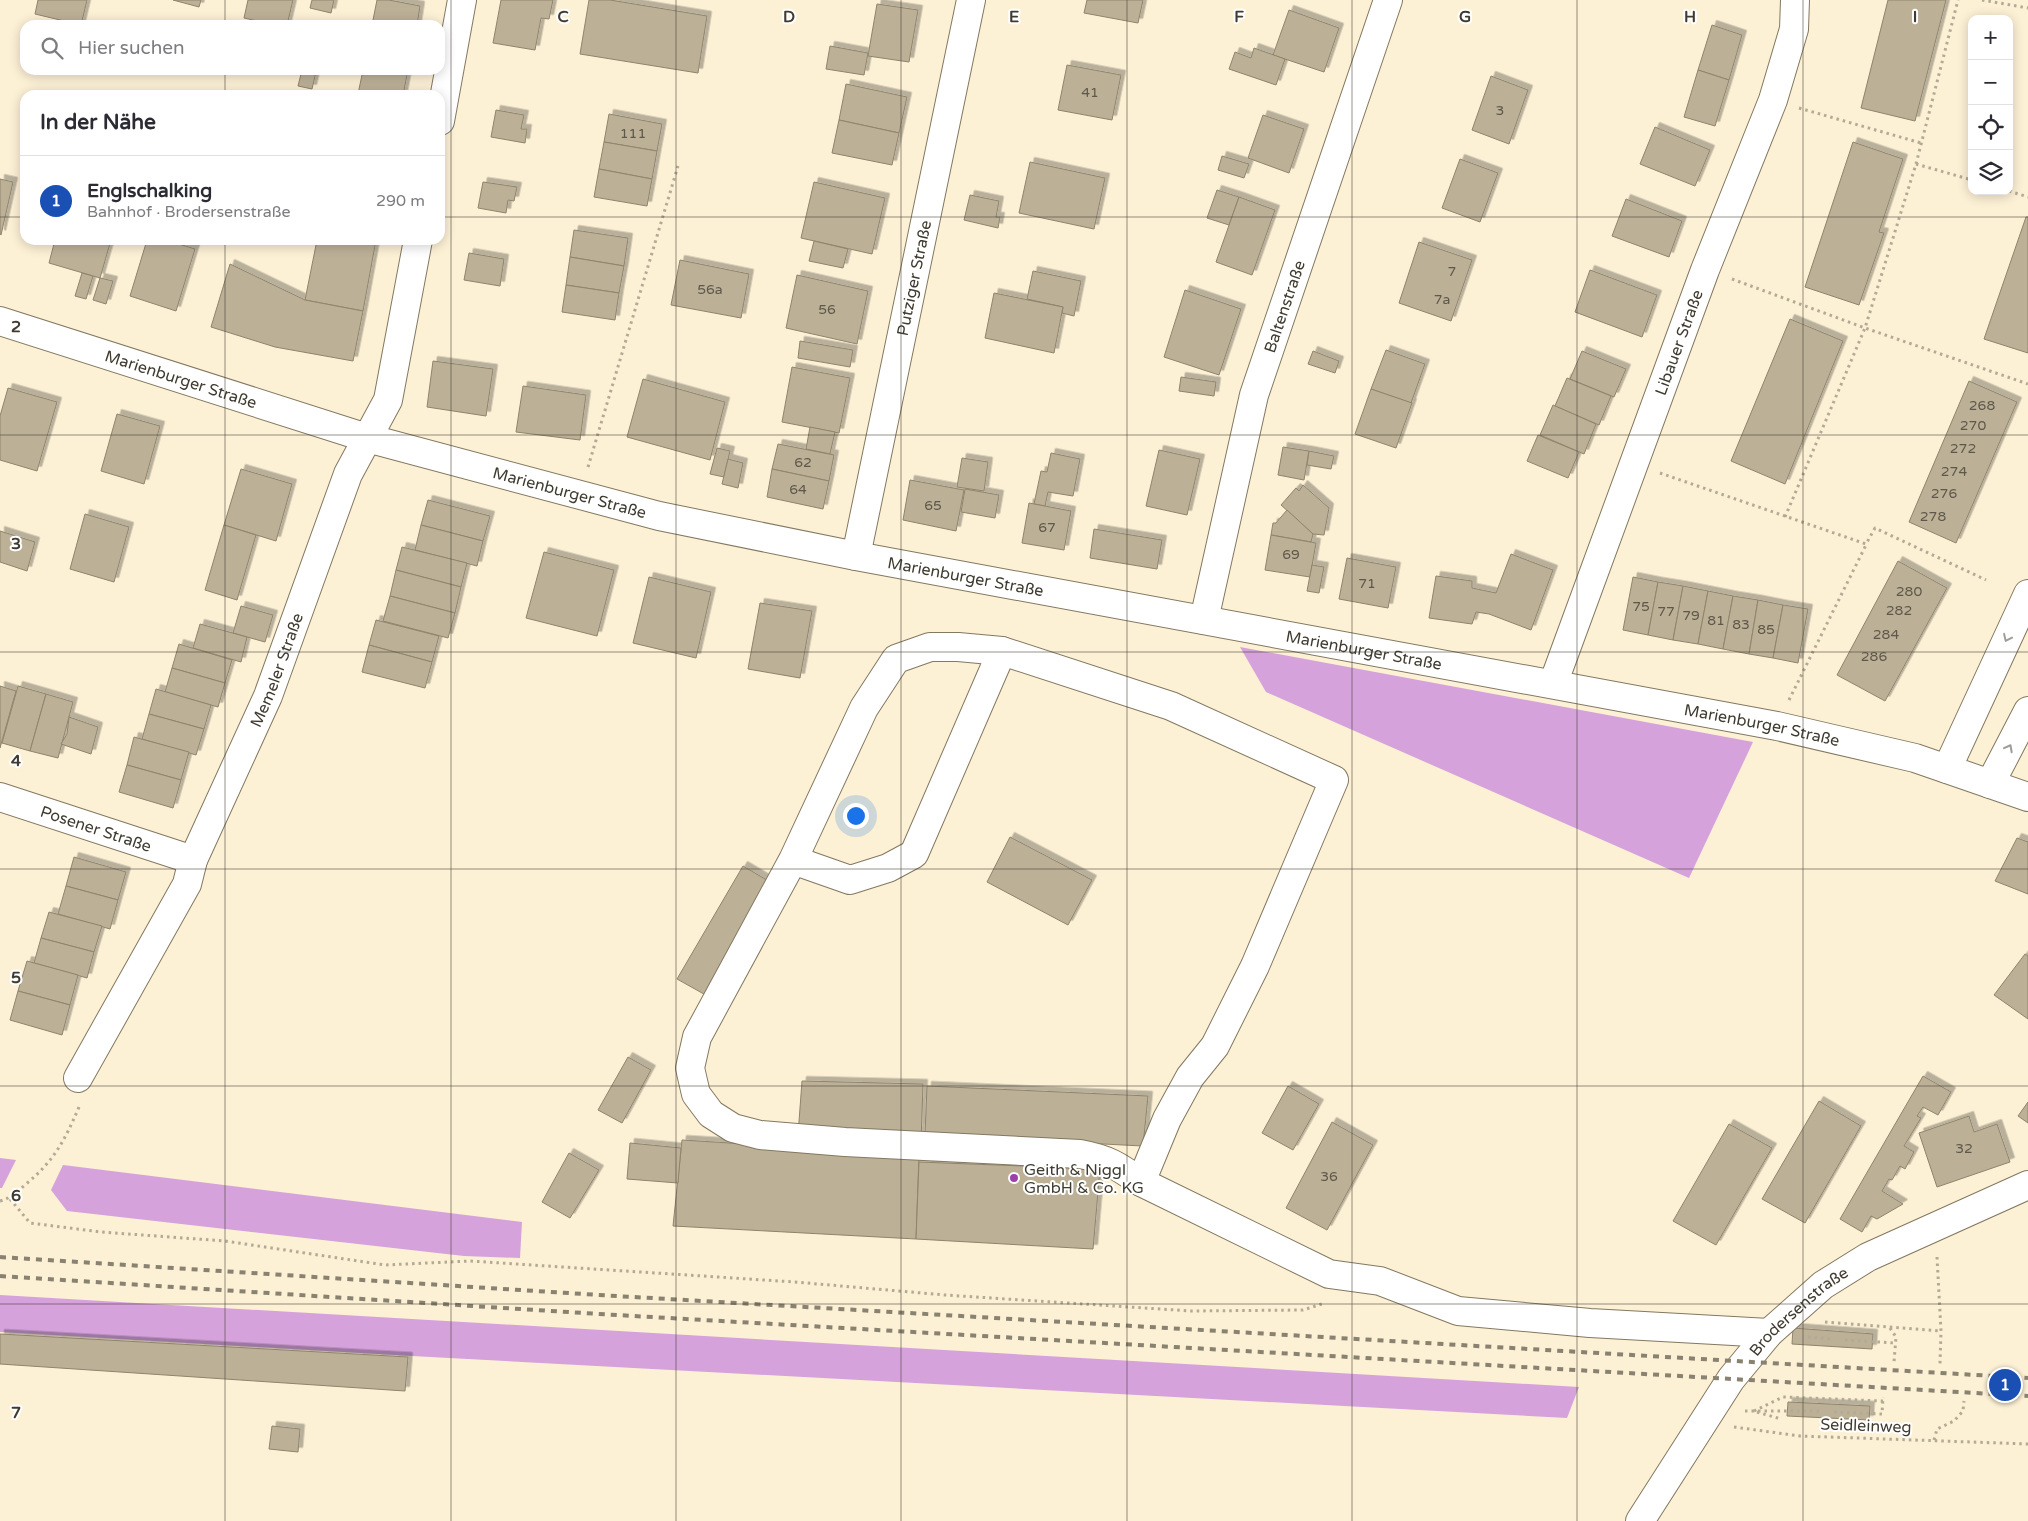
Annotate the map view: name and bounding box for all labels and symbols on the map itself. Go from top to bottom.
text: C [557,7,569,27]
text: D [783,7,795,27]
text: E [1009,7,1019,27]
text: F [1234,7,1244,27]
text: G [1459,7,1471,27]
text: H [1684,7,1696,27]
text: I [1913,7,1917,27]
house number: 41 [1081,84,1099,101]
house number: 3 [1496,102,1504,119]
house number: 111 [620,125,646,142]
street label: Putziger Straße [893,219,936,338]
street label: Baltenstraße [1260,258,1310,356]
house number: 7 [1448,263,1456,280]
house number: 56a [697,281,723,298]
street label: Libauer Straße [1651,287,1708,398]
house number: 7a [1434,291,1450,308]
house number: 56 [818,301,836,318]
text: 2 [11,317,21,337]
street label: Marienburger Straße [102,346,259,413]
house number: 268 [1969,397,1995,414]
house number: 270 [1960,417,1986,434]
house number: 272 [1950,440,1976,457]
house number: 62 [794,454,812,471]
street label: Marienburger Straße [490,463,648,523]
house number: 274 [1941,463,1967,480]
house number: 64 [789,481,807,498]
house number: 276 [1931,485,1957,502]
house number: 65 [924,497,942,514]
house number: 278 [1920,508,1946,525]
house number: 67 [1038,519,1056,536]
text: 3 [11,534,21,554]
house number: 69 [1282,546,1300,563]
street label: Marienburger Straße [886,553,1045,601]
house number: 71 [1358,575,1376,592]
house number: 280 [1896,583,1922,600]
house number: 75 [1632,598,1650,615]
house number: 282 [1886,602,1912,619]
house number: 77 [1657,603,1675,620]
house number: 79 [1682,607,1700,624]
street label: Memeler Straße [246,610,308,731]
house number: 81 [1707,612,1725,629]
house number: 83 [1732,616,1750,633]
house number: 85 [1757,621,1775,638]
house number: 284 [1873,626,1899,643]
street label: Marienburger Straße [1284,627,1443,675]
one-way arrow [2003,633,2014,642]
house number: 286 [1861,648,1887,665]
street label: Marienburger Straße [1682,700,1841,751]
one-way arrow [2003,744,2013,753]
text: 4 [11,751,21,771]
street label: Posener Straße [38,802,154,857]
your location [843,803,869,829]
text: 5 [11,968,21,988]
house number: 32 [1955,1140,1973,1157]
place label: Geith & Niggl GmbH & Co. KG [1024,1160,1144,1198]
house number: 36 [1320,1168,1338,1185]
marker: Geith & Niggl GmbH & Co. KG [1008,1172,1020,1184]
text: 6 [11,1186,21,1206]
street label: Brodersenstraße [1745,1263,1852,1360]
pin: 1 [1989,1366,2021,1404]
text: 7 [11,1403,21,1423]
street label: Seidleinweg [1820,1414,1912,1438]

